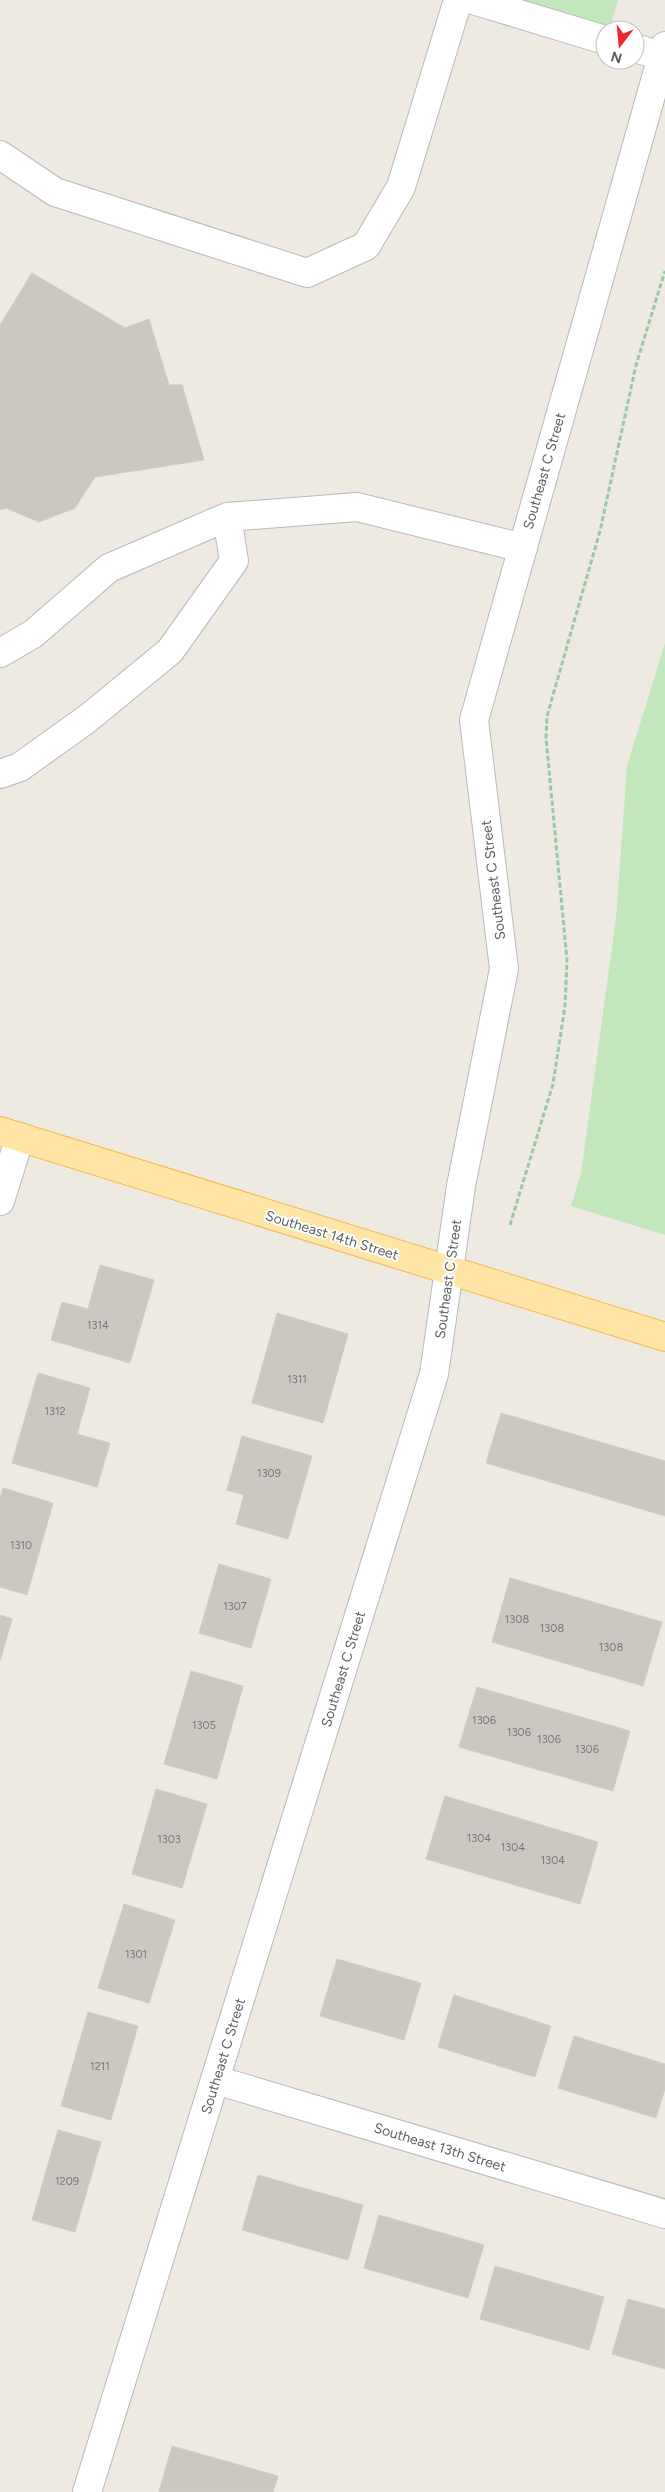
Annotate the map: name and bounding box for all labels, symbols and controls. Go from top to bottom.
north arrow [595,20,645,70]
text: N [609,47,624,67]
street label: Southeast C Street [520,411,569,531]
street label: Southeast C Street [478,819,509,941]
street label: Southeast 14th Street [263,1207,400,1264]
street label: Southeast C Street [432,1218,465,1340]
house number: 1314 [87,1319,109,1332]
house number: 1311 [287,1373,307,1386]
house number: 1312 [44,1405,66,1418]
house number: 1309 [257,1467,281,1480]
house number: 1310 [10,1539,32,1552]
house number: 1307 [223,1600,247,1613]
street label: Southeast C Street [318,1609,369,1729]
house number: 1308 [505,1613,529,1626]
house number: 1308 [540,1622,564,1635]
house number: 1308 [599,1641,623,1654]
house number: 1306 [472,1714,496,1727]
house number: 1305 [192,1719,216,1732]
house number: 1306 [507,1726,531,1739]
house number: 1306 [537,1733,561,1746]
house number: 1306 [575,1743,599,1756]
house number: 1304 [467,1832,491,1845]
house number: 1303 [157,1833,181,1846]
house number: 1304 [501,1841,525,1854]
house number: 1304 [541,1854,565,1867]
house number: 1301 [125,1948,147,1961]
street label: Southeast C Street [198,1996,249,2116]
house number: 1211 [90,2060,110,2073]
street label: Southeast 13th Street [372,2119,508,2176]
house number: 1209 [55,2175,79,2188]

